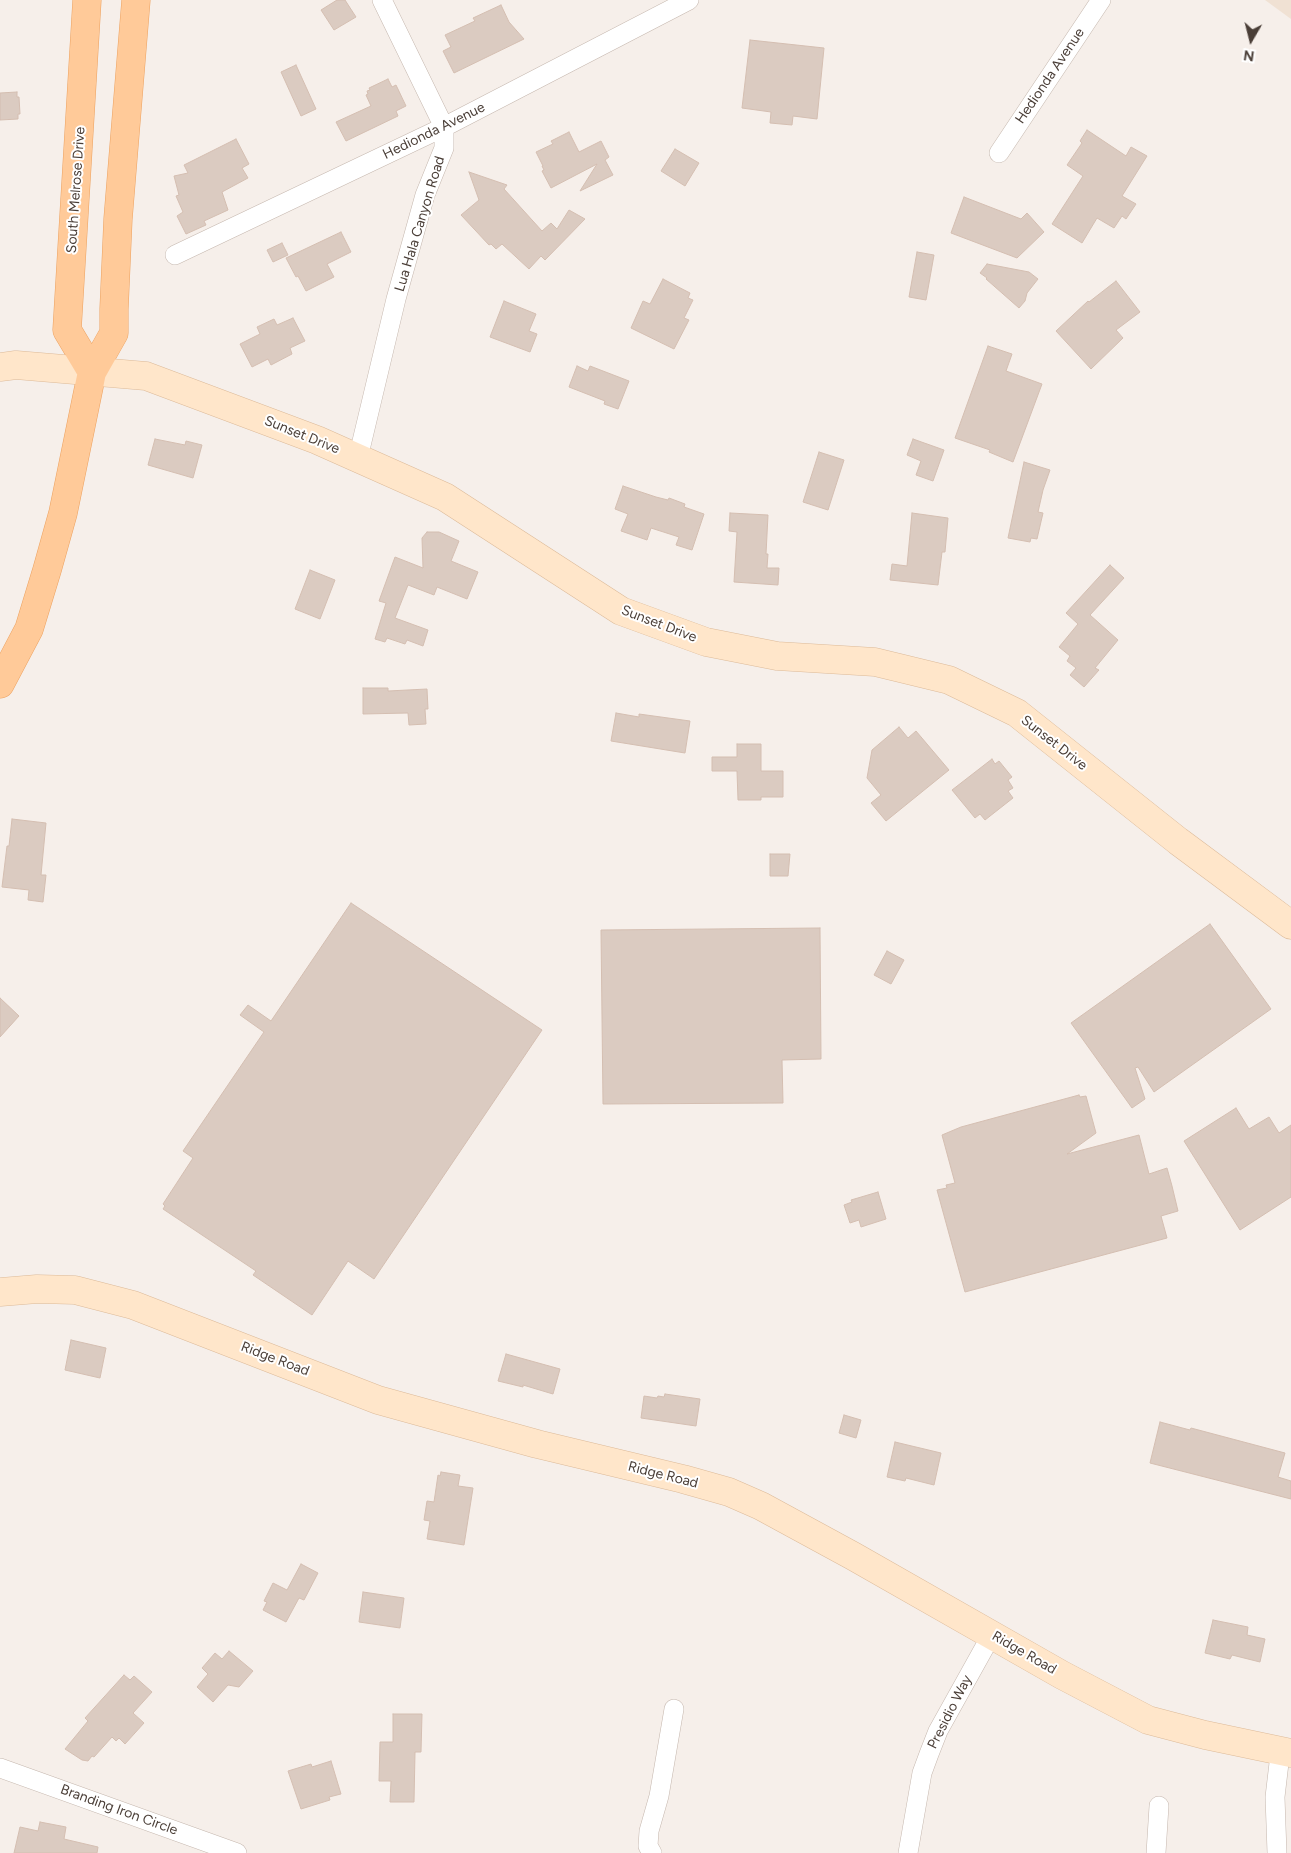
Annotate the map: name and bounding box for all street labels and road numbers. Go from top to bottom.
street label: Hedionda Avenue [1012,25,1088,127]
street label: Hedionda Avenue [380,99,488,163]
street label: South Melrose Drive [63,126,89,254]
street label: Lua Hala Canyon Road [391,154,449,294]
street label: Sunset Drive [262,412,342,458]
street label: Sunset Drive [619,602,699,646]
street label: Sunset Drive [1018,712,1090,774]
street label: Ridge Road [238,1338,312,1380]
street label: Ridge Road [626,1458,700,1492]
street label: Ridge Road [989,1628,1059,1678]
street label: Presidio Way [924,1672,976,1752]
street label: Branding Iron Circle [58,1781,180,1839]

